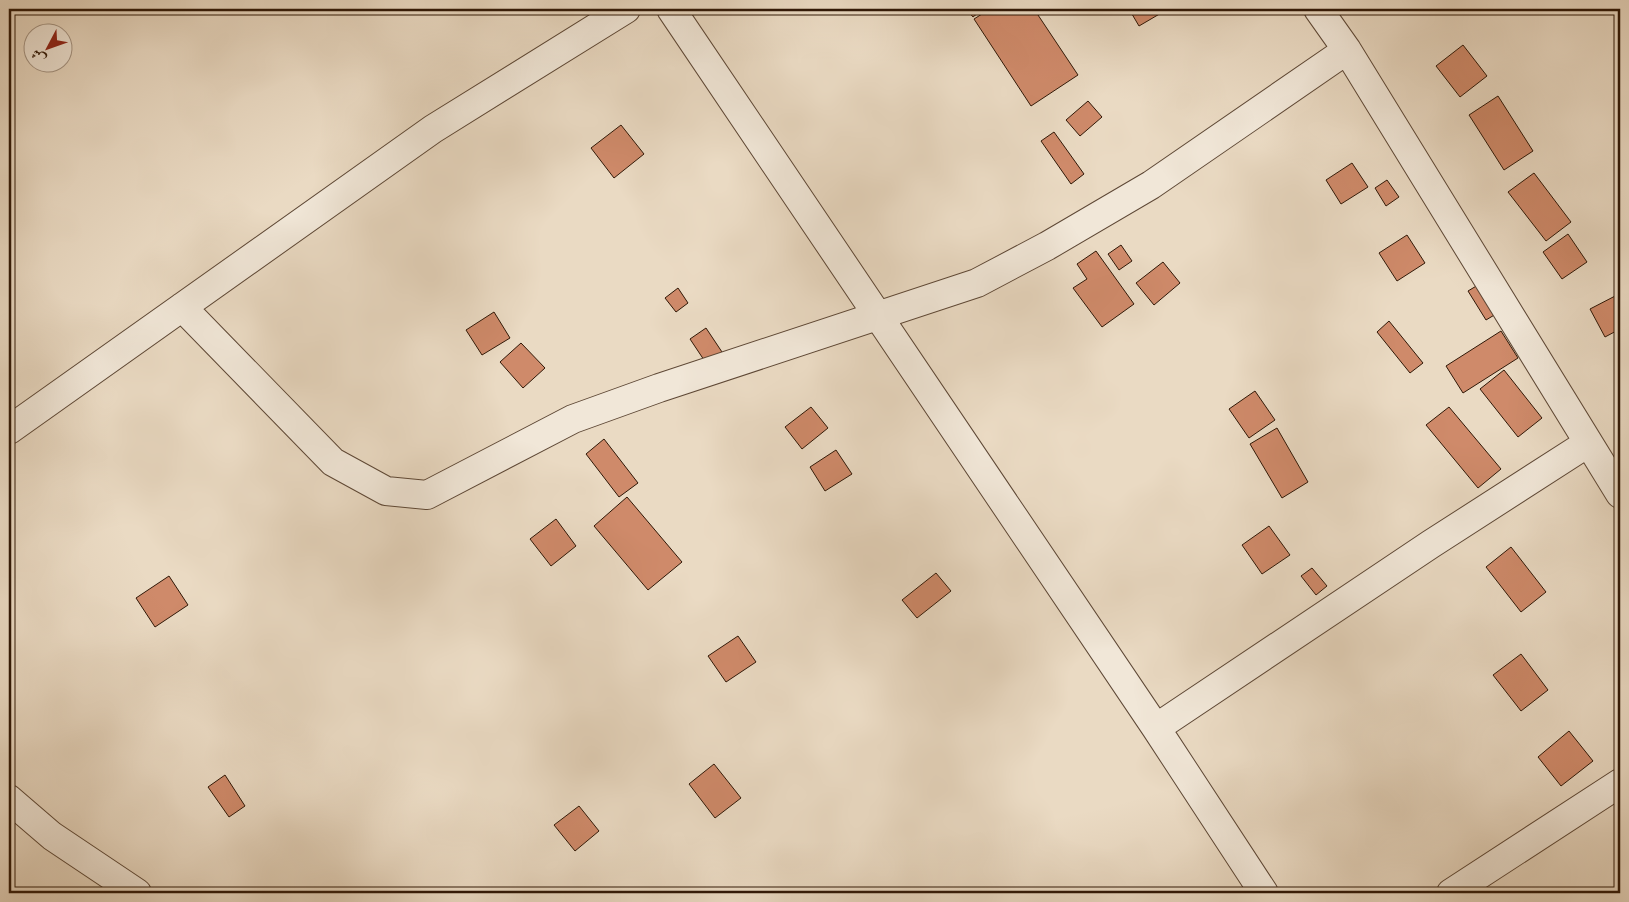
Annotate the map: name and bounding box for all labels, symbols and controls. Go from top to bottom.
north arrow [22,22,72,72]
text: ش [28,44,51,67]

